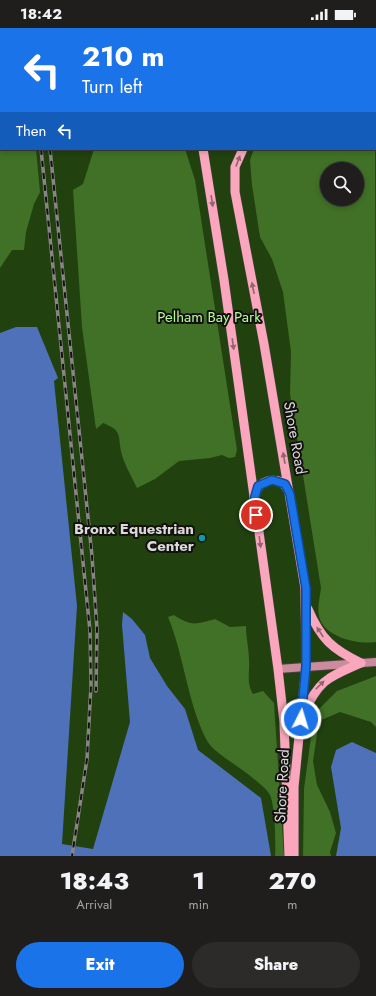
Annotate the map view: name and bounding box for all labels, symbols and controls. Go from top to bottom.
text: 18:42 [20,3,62,25]
text: 210 m [82,36,165,77]
icon: left [16,44,68,96]
text: Turn left [82,74,142,100]
text: Then [16,120,46,142]
icon: left [54,120,76,142]
one-way arrow [235,154,241,166]
map controls [320,162,364,206]
button: search [320,162,364,206]
one-way arrow [209,195,215,207]
one-way arrow [250,282,256,295]
park label: Pelham Bay Park [157,306,261,328]
one-way arrow [230,338,236,350]
street label: Shore Road [278,400,312,476]
one-way arrow [281,452,287,464]
pin [239,498,273,532]
icon: arrive [245,504,267,526]
place label: Bronx Equestrian Center [74,518,195,557]
marker: Bronx Equestrian Center [197,533,207,543]
one-way arrow [257,536,263,548]
one-way arrow [316,626,323,637]
one-way arrow [316,681,325,690]
position arrow [280,698,322,740]
street label: Shore Road [269,749,295,823]
text: 18:43 [60,863,129,898]
text: 1 [192,863,205,898]
text: 270 [269,863,316,898]
text: Arrival [76,895,112,914]
text: min [189,895,209,914]
text: m [287,895,297,914]
button: Exit [16,942,184,988]
button: Share [192,942,360,988]

